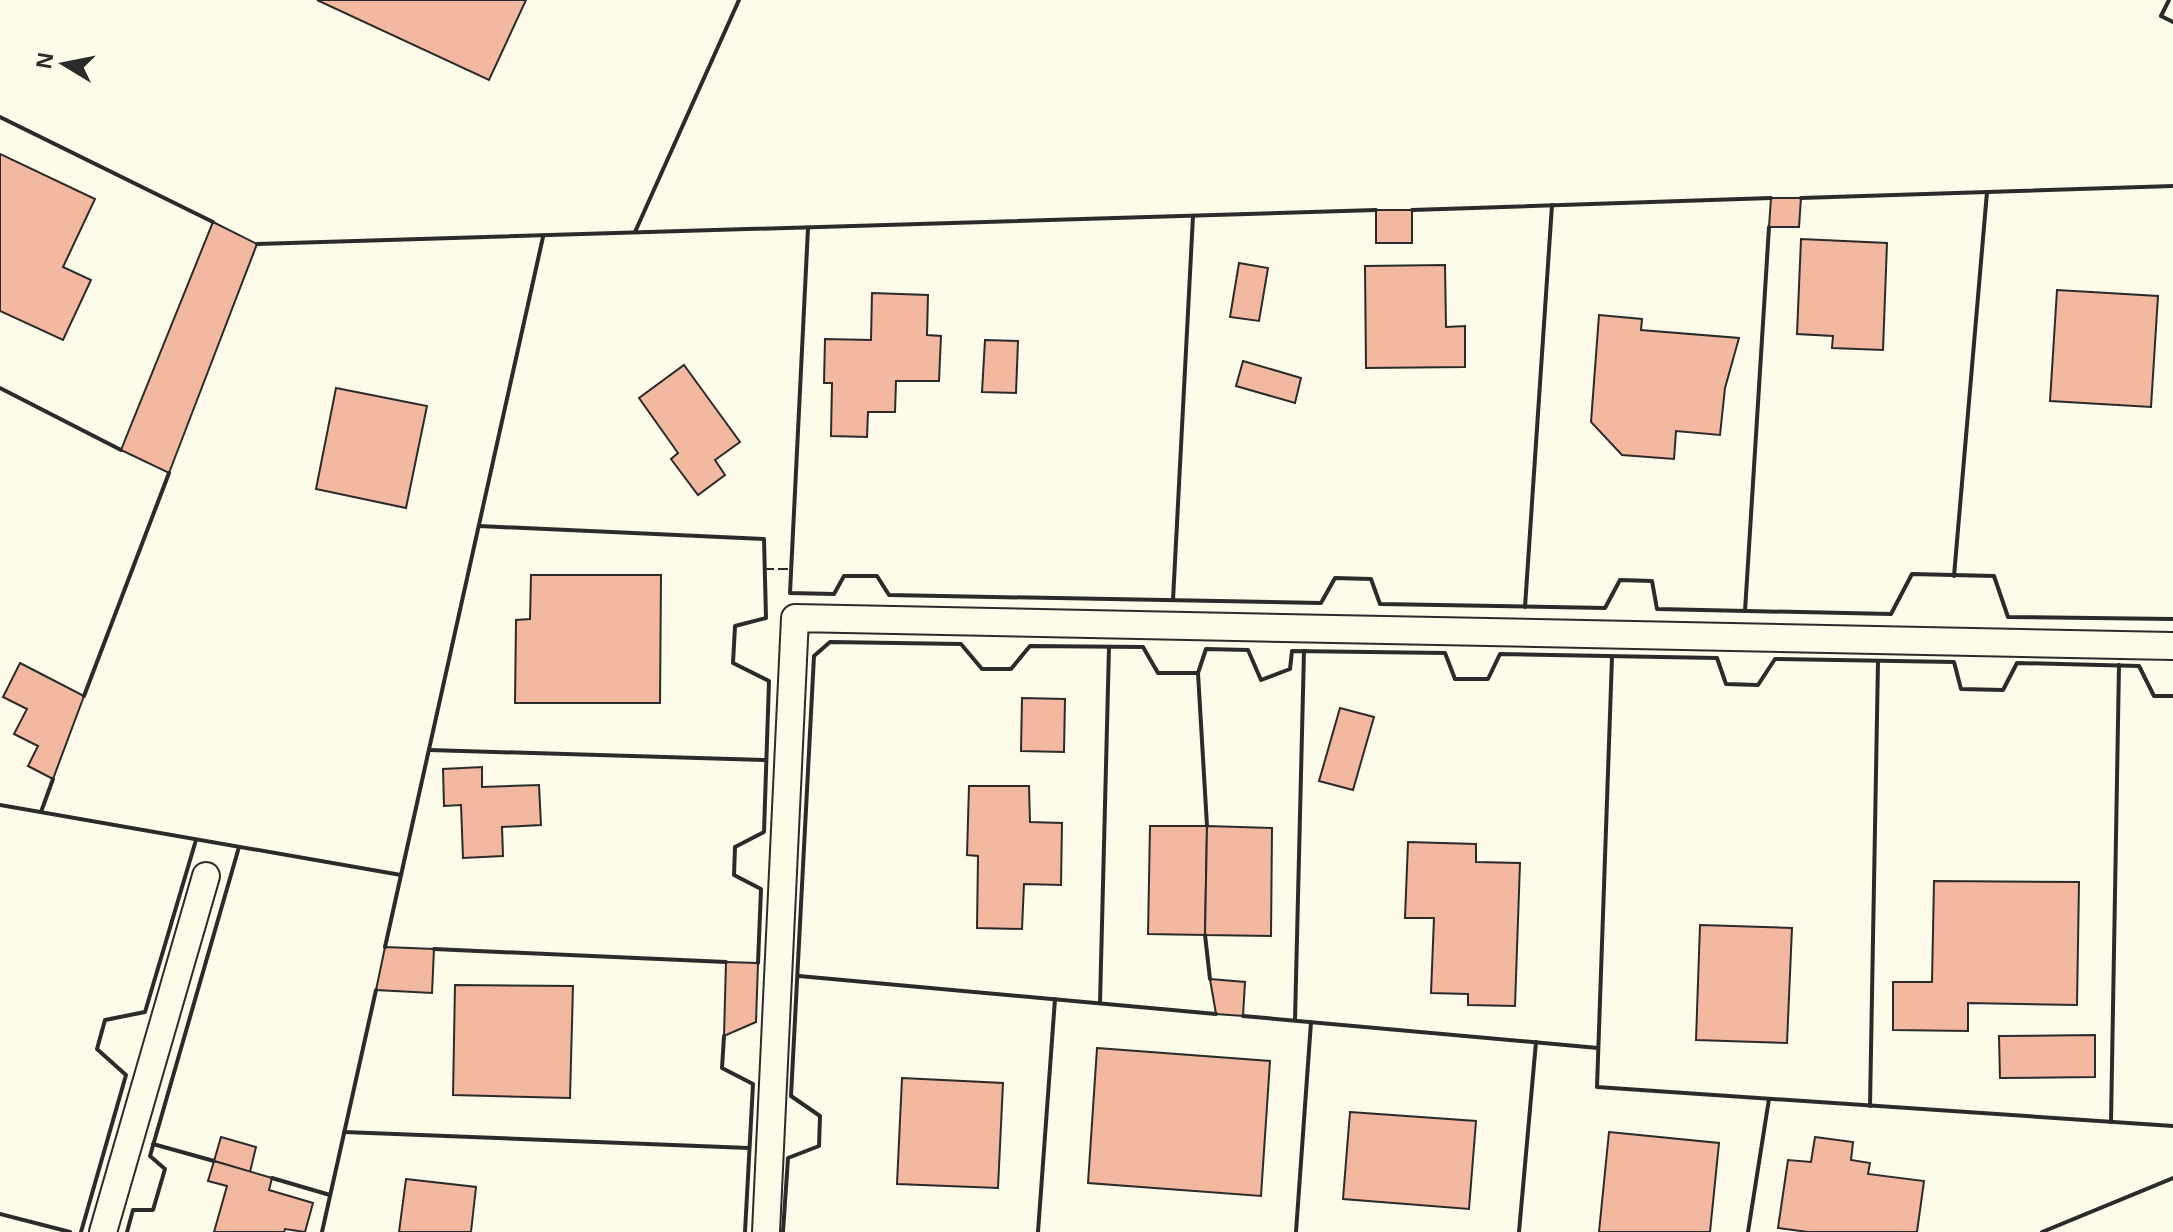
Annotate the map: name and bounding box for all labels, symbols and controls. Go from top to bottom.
north arrow [24,24,104,104]
text: N [31,51,58,71]

